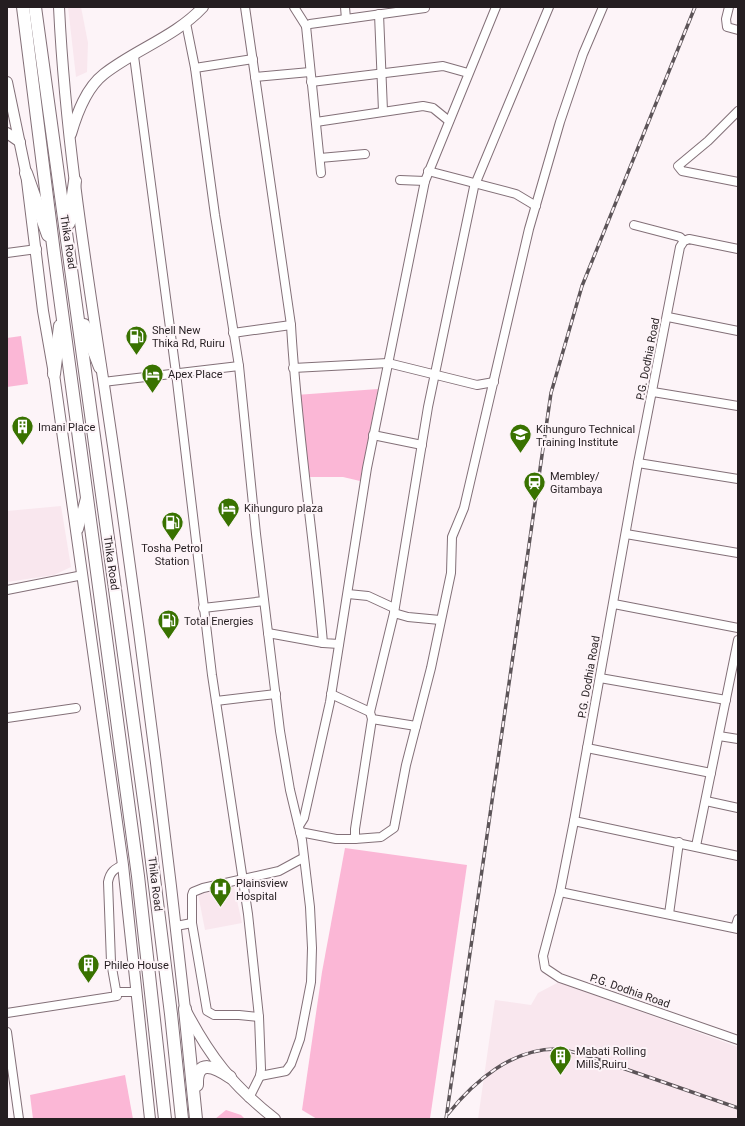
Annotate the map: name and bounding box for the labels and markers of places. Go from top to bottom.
fuel station icon: Shell New Thika Rd, Ruiru [123,323,149,356]
place label: Shell New Thika Rd, Ruiru [152,324,225,350]
hotel icon: Apex Place [139,361,165,394]
place label: Apex Place [168,368,223,381]
building icon: Imani Place [10,414,36,447]
place label: Imani Place [38,421,95,434]
school or university icon: Kihunguro Technical Training Institute [507,422,533,455]
place label: Kihunguro Technical Training Institute [536,423,635,449]
station icon: Membley/ Gitambaya [522,469,548,502]
place label: Membley/ Gitambaya [550,470,603,496]
hotel icon: Kihunguro plaza [215,495,241,528]
place label: Kihunguro plaza [244,502,323,515]
fuel station icon: Tosha Petrol Station [159,509,185,542]
place label: Tosha Petrol Station [141,542,203,568]
fuel station icon: Total Energies [155,608,181,641]
place label: Total Energies [184,615,254,628]
hospital icon: Plainsview Hospital [207,876,233,909]
place label: Plainsview Hospital [236,877,289,903]
building icon: Phileo House [76,952,102,985]
place label: Phileo House [104,959,169,972]
building icon: Mabati Rolling Mills,Ruiru [547,1044,573,1077]
place label: Mabati Rolling Mills,Ruiru [576,1045,646,1071]

